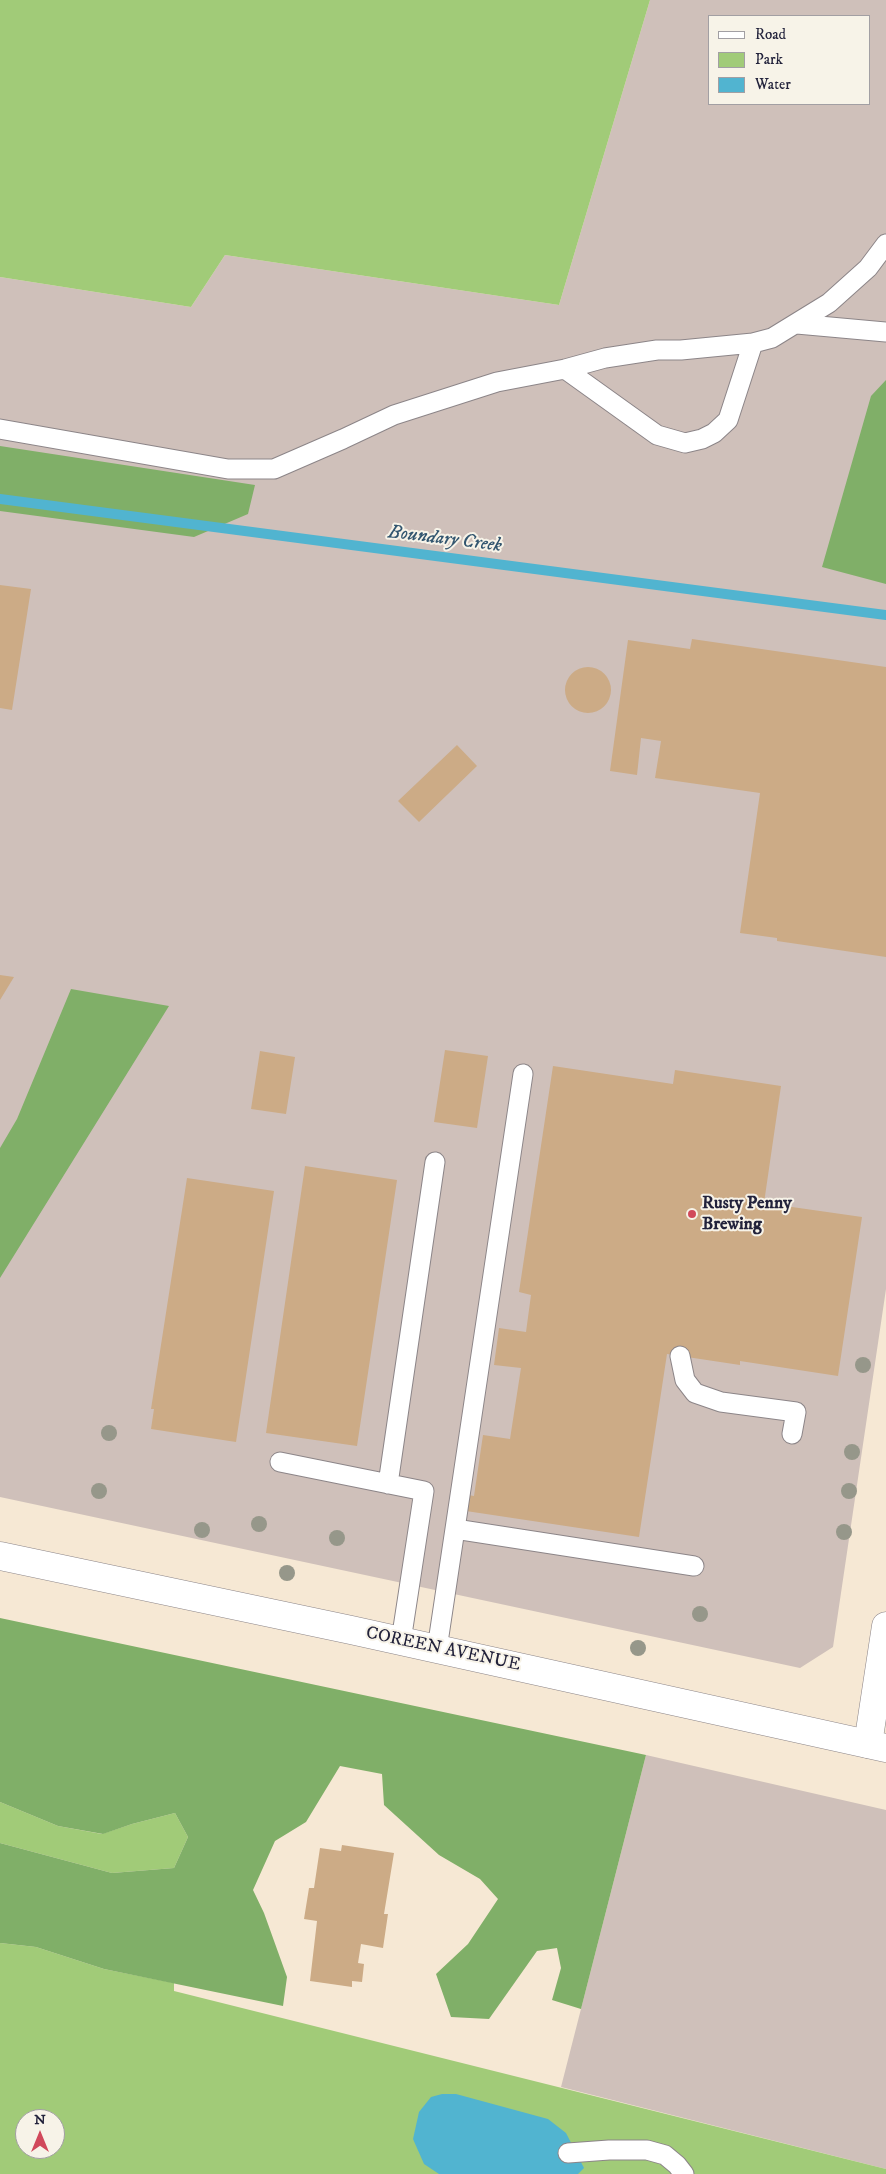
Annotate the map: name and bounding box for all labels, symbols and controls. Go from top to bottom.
legend [708,15,871,105]
text: Road [755,25,786,44]
text: Park [755,50,783,69]
text: Water [755,75,791,94]
water label: Boundary Creek [387,522,503,558]
place label: Rusty Penny Brewing [702,1193,792,1236]
marker: Rusty Penny Brewing [686,1208,698,1220]
street label: COREEN AVENUE [364,1623,522,1677]
north arrow [15,2109,65,2159]
text: N [34,2111,46,2129]

